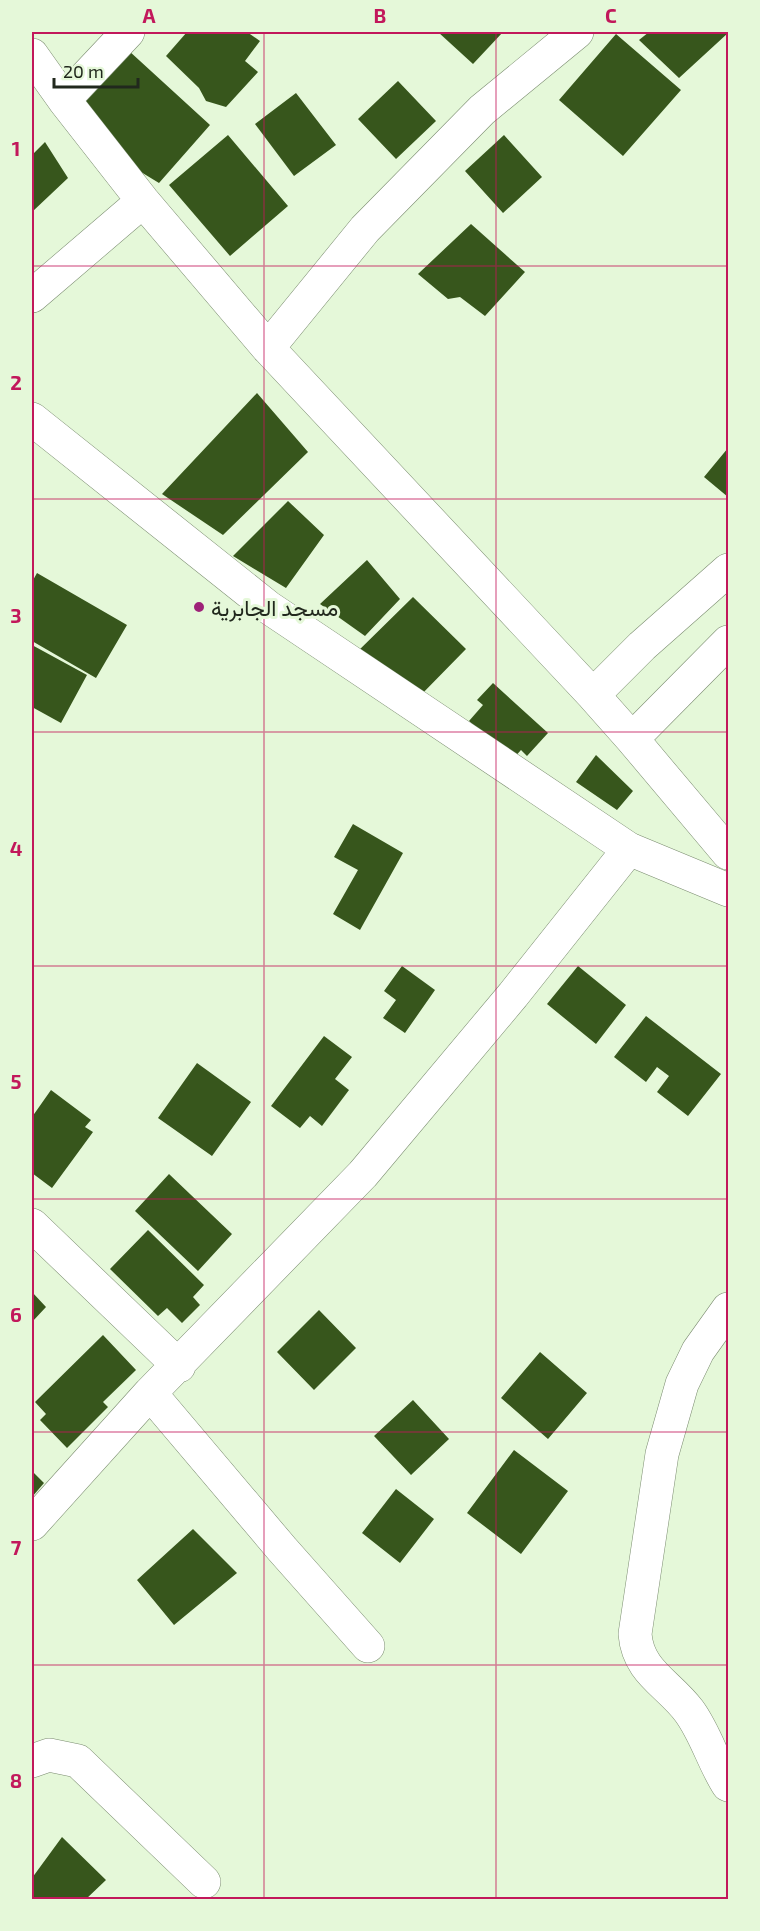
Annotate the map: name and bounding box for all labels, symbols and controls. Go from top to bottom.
text: A [142,3,156,27]
text: B [374,3,386,27]
text: C [605,3,617,27]
scale bar [54,51,138,89]
text: 20 m [63,60,104,82]
text: 1 [12,136,20,160]
text: 2 [10,370,22,394]
place label: مسجد الجابرية [211,594,338,622]
marker: مسجد الجابرية [192,600,206,614]
text: 3 [10,603,22,627]
text: 4 [10,836,23,860]
text: 5 [10,1069,22,1093]
text: 6 [10,1302,22,1326]
text: 7 [11,1535,22,1559]
text: 8 [10,1768,22,1792]

